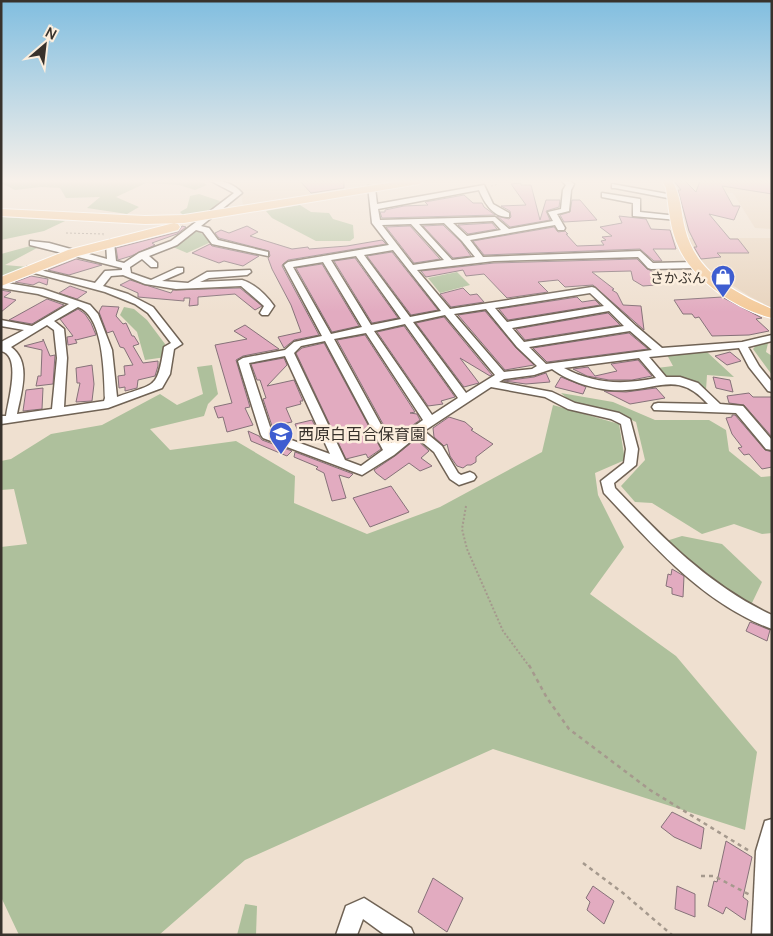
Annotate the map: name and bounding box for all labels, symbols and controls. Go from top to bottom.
north arrow [20,20,70,70]
text: N [42,22,60,44]
shop icon: さかぶん [710,264,736,298]
place label: さかぶん [650,268,706,287]
school or university icon: 西原白百合保育園 [268,421,294,455]
place label: 西原白百合保育園 [298,423,426,445]

